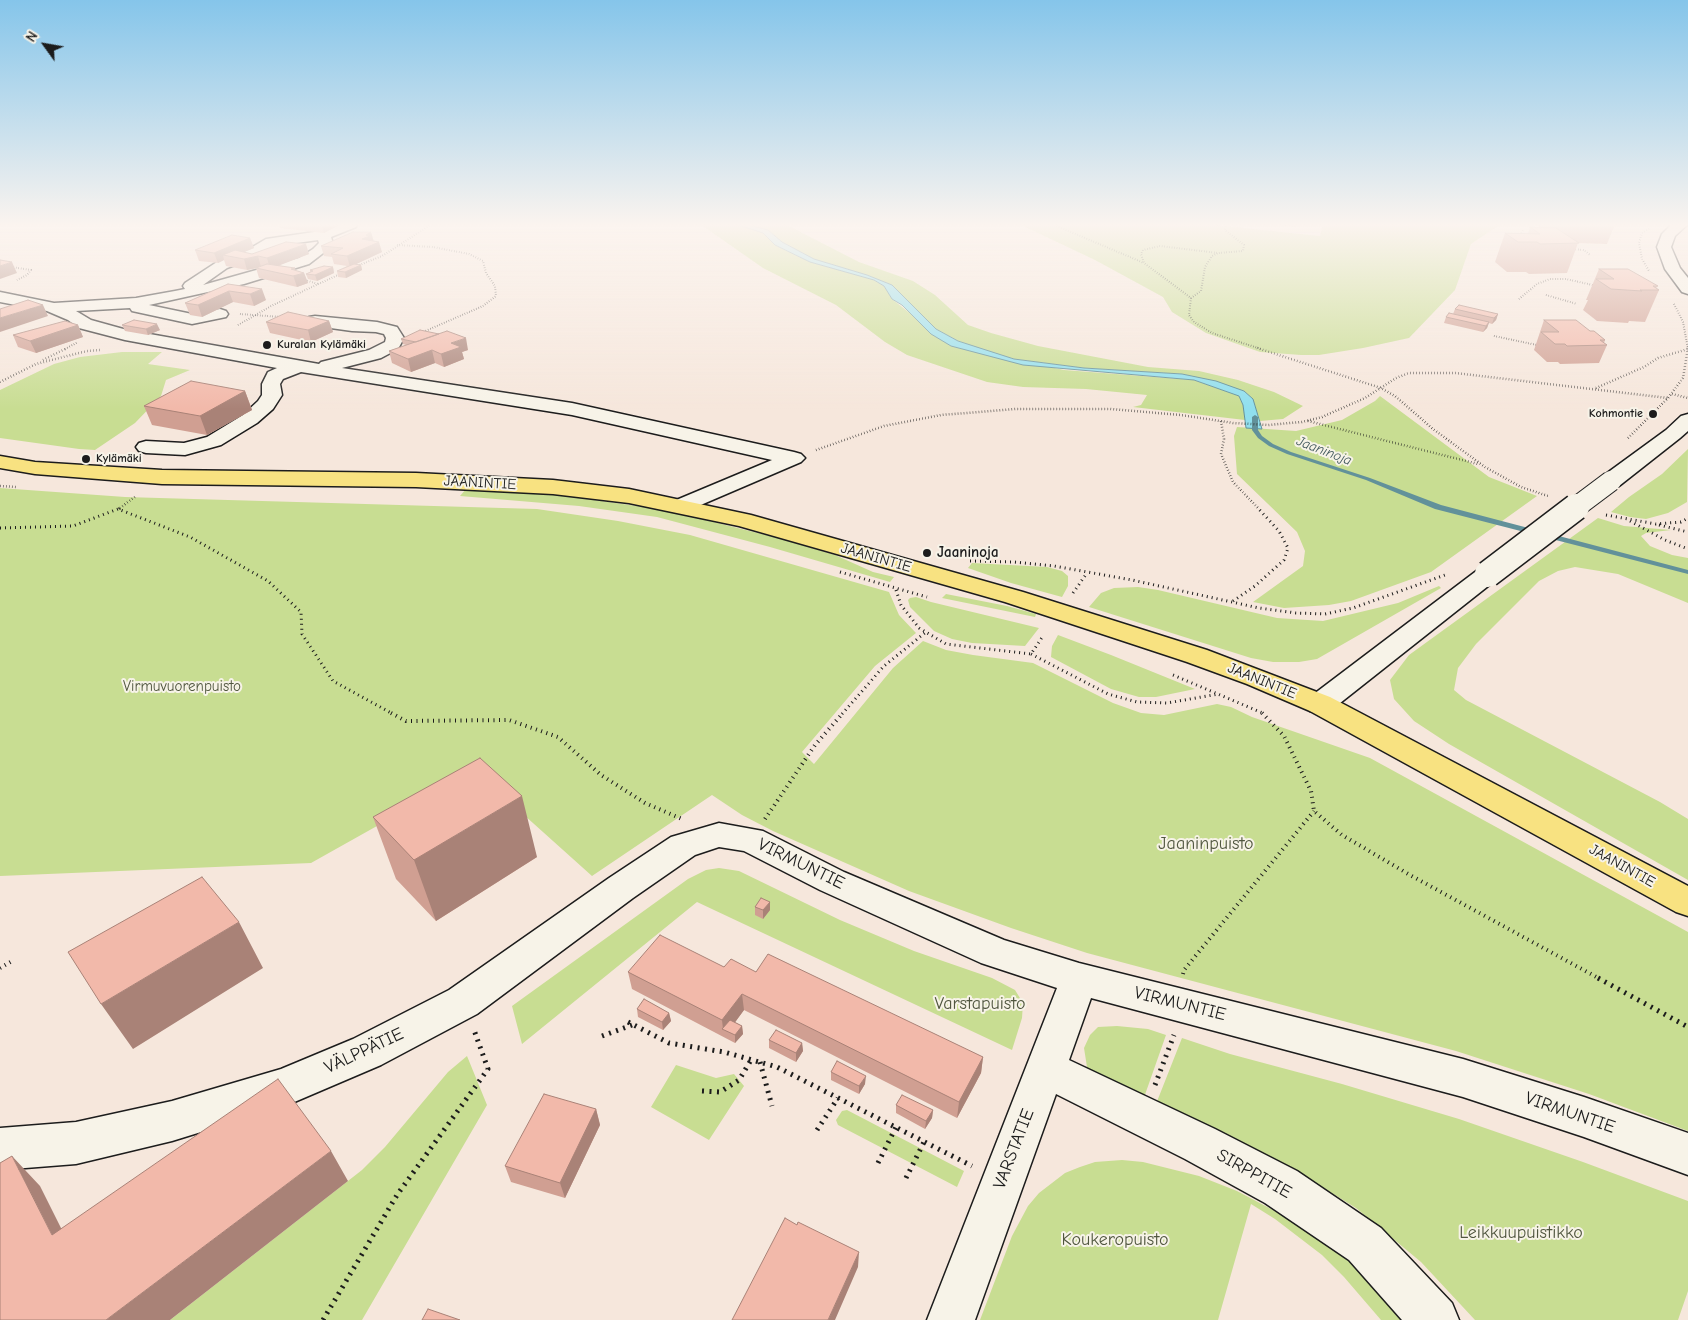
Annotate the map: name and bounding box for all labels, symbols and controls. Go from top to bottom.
north arrow [20,20,70,70]
text: N [22,28,41,45]
place label: Kuralan Kylämäki [277,338,366,352]
marker: Kuralan Kylämäki [261,339,273,351]
place label: Kohmontie [1589,407,1643,421]
marker: Kohmontie [1647,408,1659,420]
water label: Jaaninoja [1294,433,1354,469]
place label: Kylämäki [96,452,142,466]
marker: Kylämäki [80,453,92,465]
street label: JAANINTIE [443,472,517,494]
street label: JAANINTIE [839,539,913,577]
place label: Jaaninoja [937,544,999,562]
marker: Jaaninoja [921,547,933,559]
street label: JAANINTIE [1225,659,1299,703]
park label: Virmuvuorenpuisto [123,678,241,696]
park label: Jaaninpuisto [1158,833,1254,855]
street label: VIRMUNTIE [754,834,848,894]
street label: JAANINTIE [1586,841,1658,891]
street label: VIRMUNTIE [1132,982,1228,1026]
park label: Varstapuisto [935,993,1025,1015]
street label: VÄLPPÄTIE [321,1023,407,1079]
street label: VIRMUNTIE [1522,1087,1618,1139]
street label: VARSTATIE [989,1106,1039,1192]
street label: SIRPPITIE [1213,1145,1295,1203]
park label: Leikkuupuistikko [1459,1222,1583,1244]
park label: Koukeropuisto [1062,1229,1168,1251]

